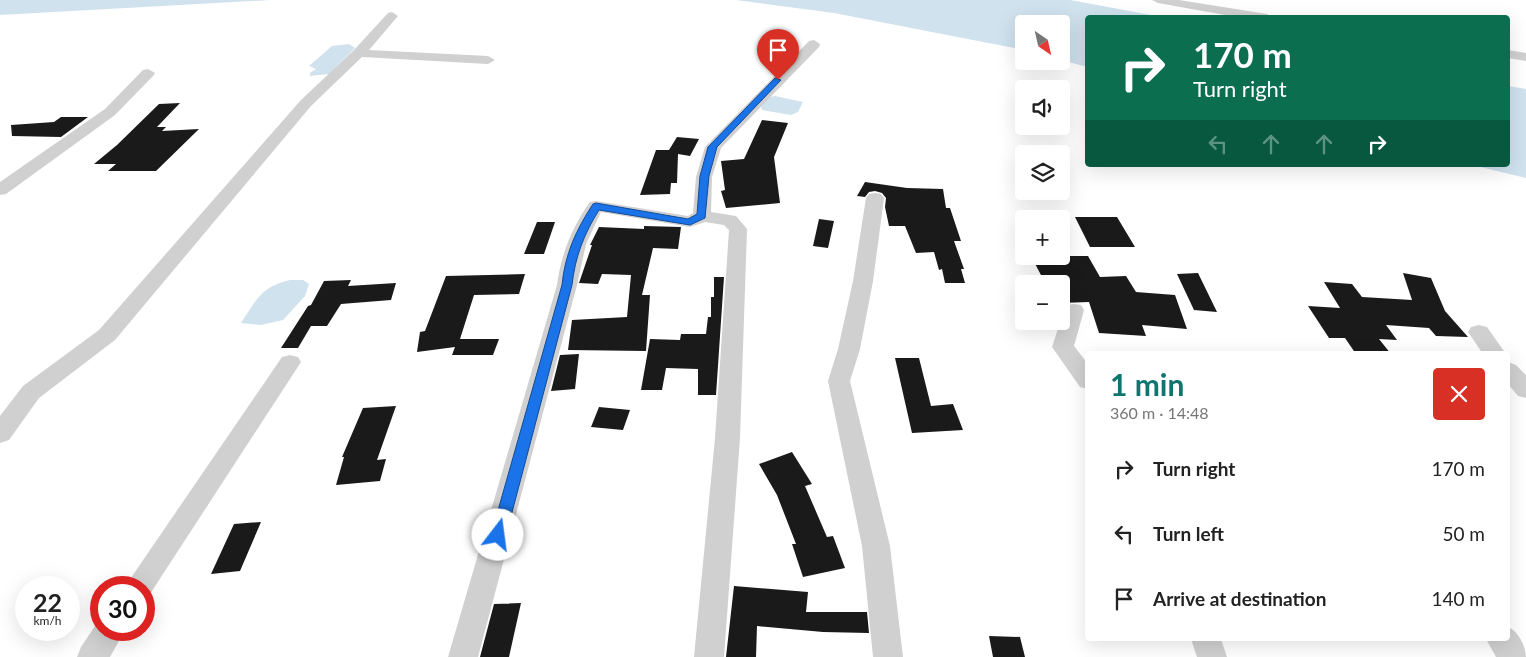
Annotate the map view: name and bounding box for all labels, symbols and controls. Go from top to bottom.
north arrow [1015,15,1070,70]
map controls [1015,15,1070,330]
pin [757,29,799,80]
text: 170 m [1193,33,1292,75]
icon: right [1110,35,1175,100]
icon: arrive [764,36,792,64]
text: Turn right [1193,75,1287,102]
button: sound [1015,80,1070,135]
icon: left [1204,130,1232,158]
icon: ahead [1257,130,1285,158]
icon: ahead [1310,130,1338,158]
icon: right [1363,130,1391,158]
button: layers [1015,145,1070,200]
button: + [1015,210,1070,265]
button: − [1015,275,1070,330]
text: 1 min [1110,366,1184,402]
button: close [1433,368,1485,420]
text: 360 m · 14:48 [1110,403,1209,422]
icon: right [1110,455,1138,483]
text: Turn right [1153,457,1235,480]
text: 170 m [1431,457,1485,480]
position arrow [471,508,523,560]
icon: left [1110,520,1138,548]
text: Turn left [1153,522,1224,545]
text: 50 m [1442,522,1485,545]
speed limit sign: 30 [90,576,155,641]
icon: arrive [1110,585,1138,613]
text: 22 [33,587,62,617]
text: Arrive at destination [1153,587,1326,610]
text: 140 m [1431,587,1485,610]
text: km/h [33,613,62,628]

